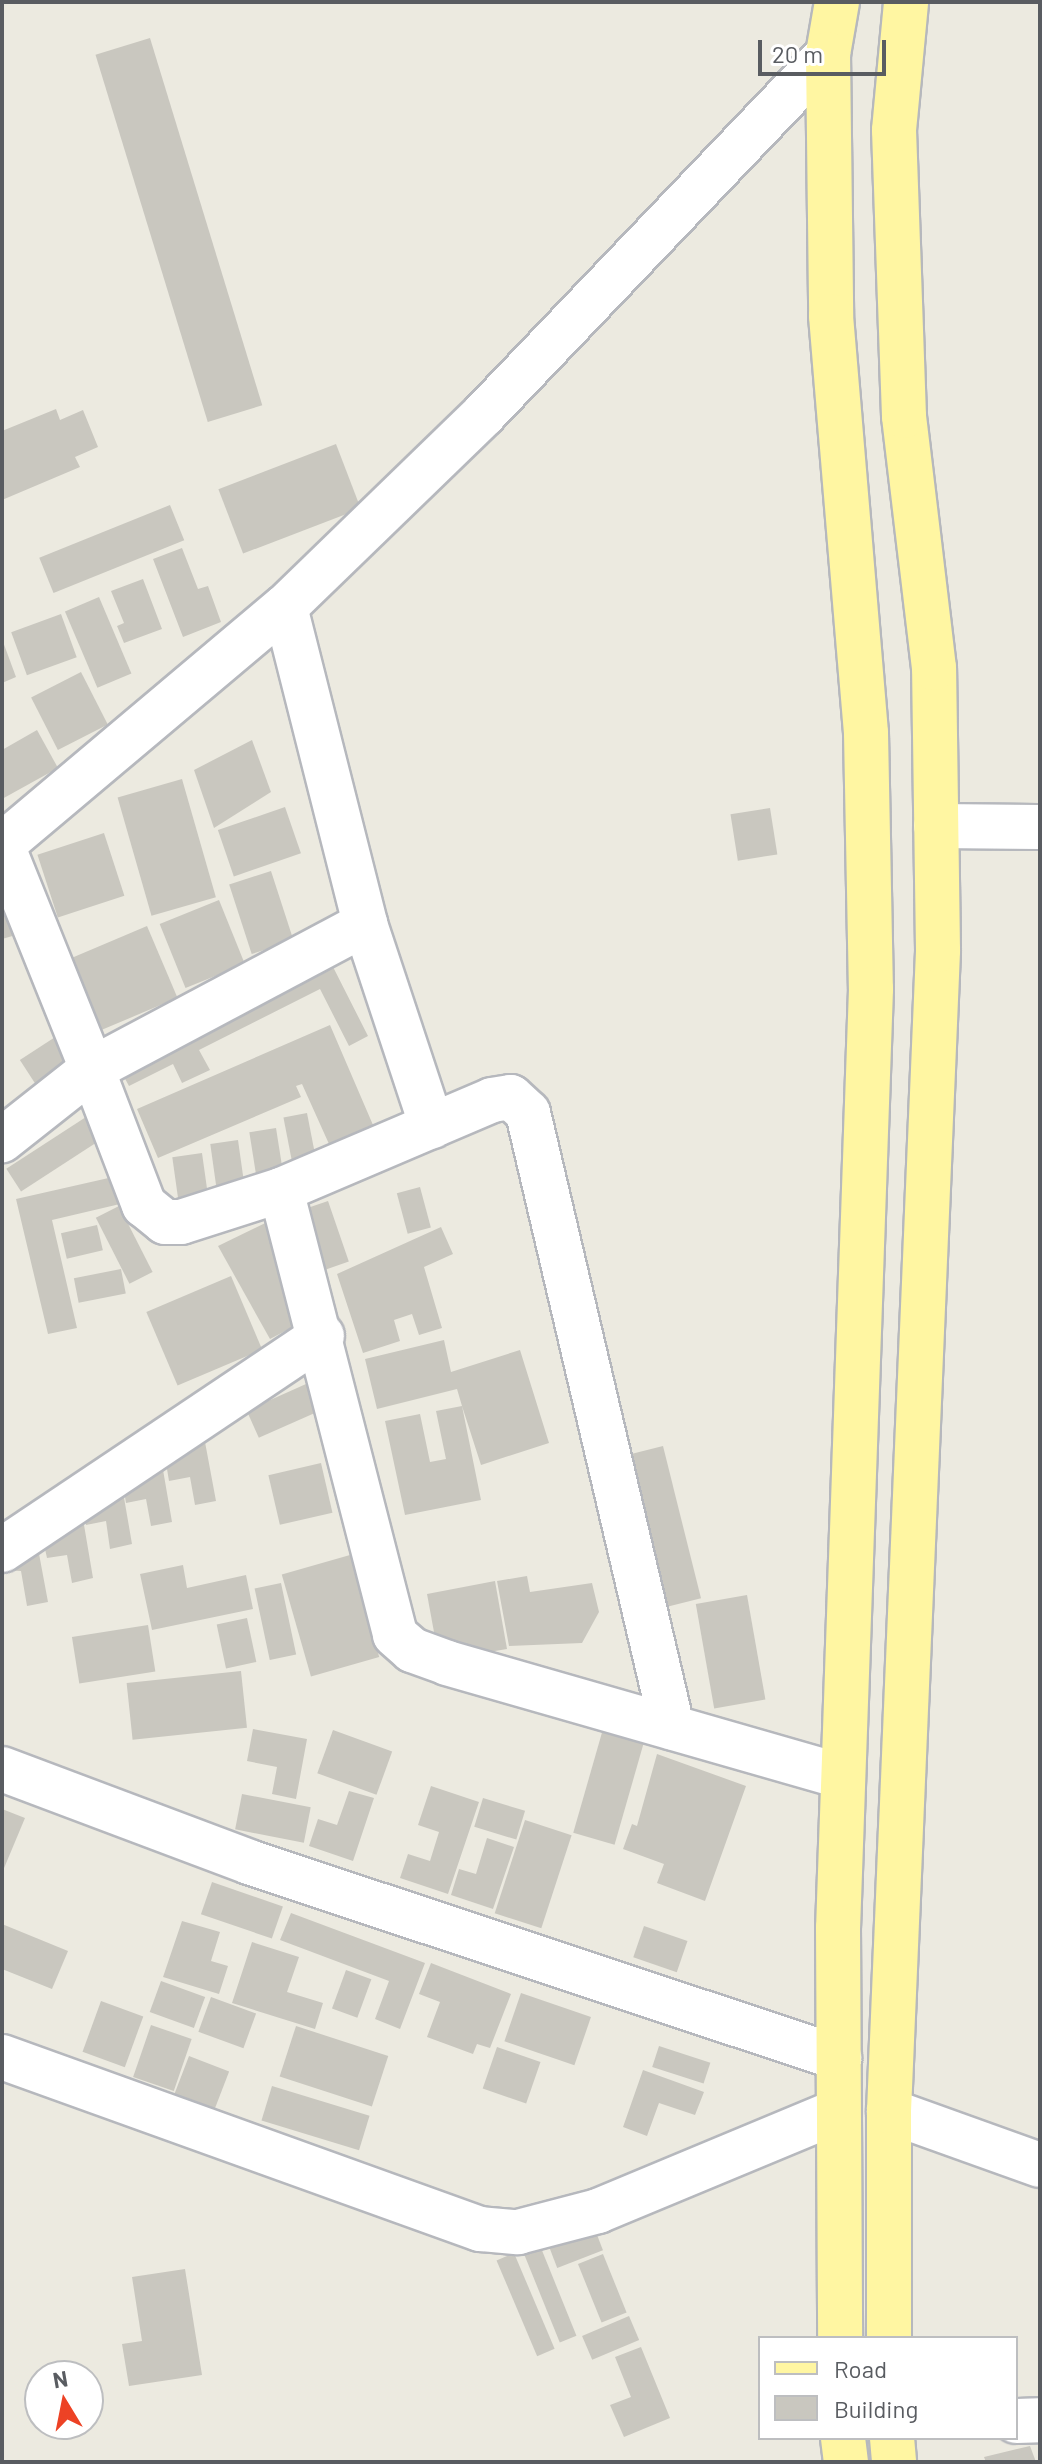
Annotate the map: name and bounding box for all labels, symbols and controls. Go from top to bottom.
scale bar [762,24,890,74]
text: 20 m [772,39,823,68]
legend [758,2336,1018,2440]
text: Road [834,2354,887,2383]
north arrow [24,2360,104,2440]
text: N [51,2364,70,2392]
text: Building [834,2394,918,2423]

